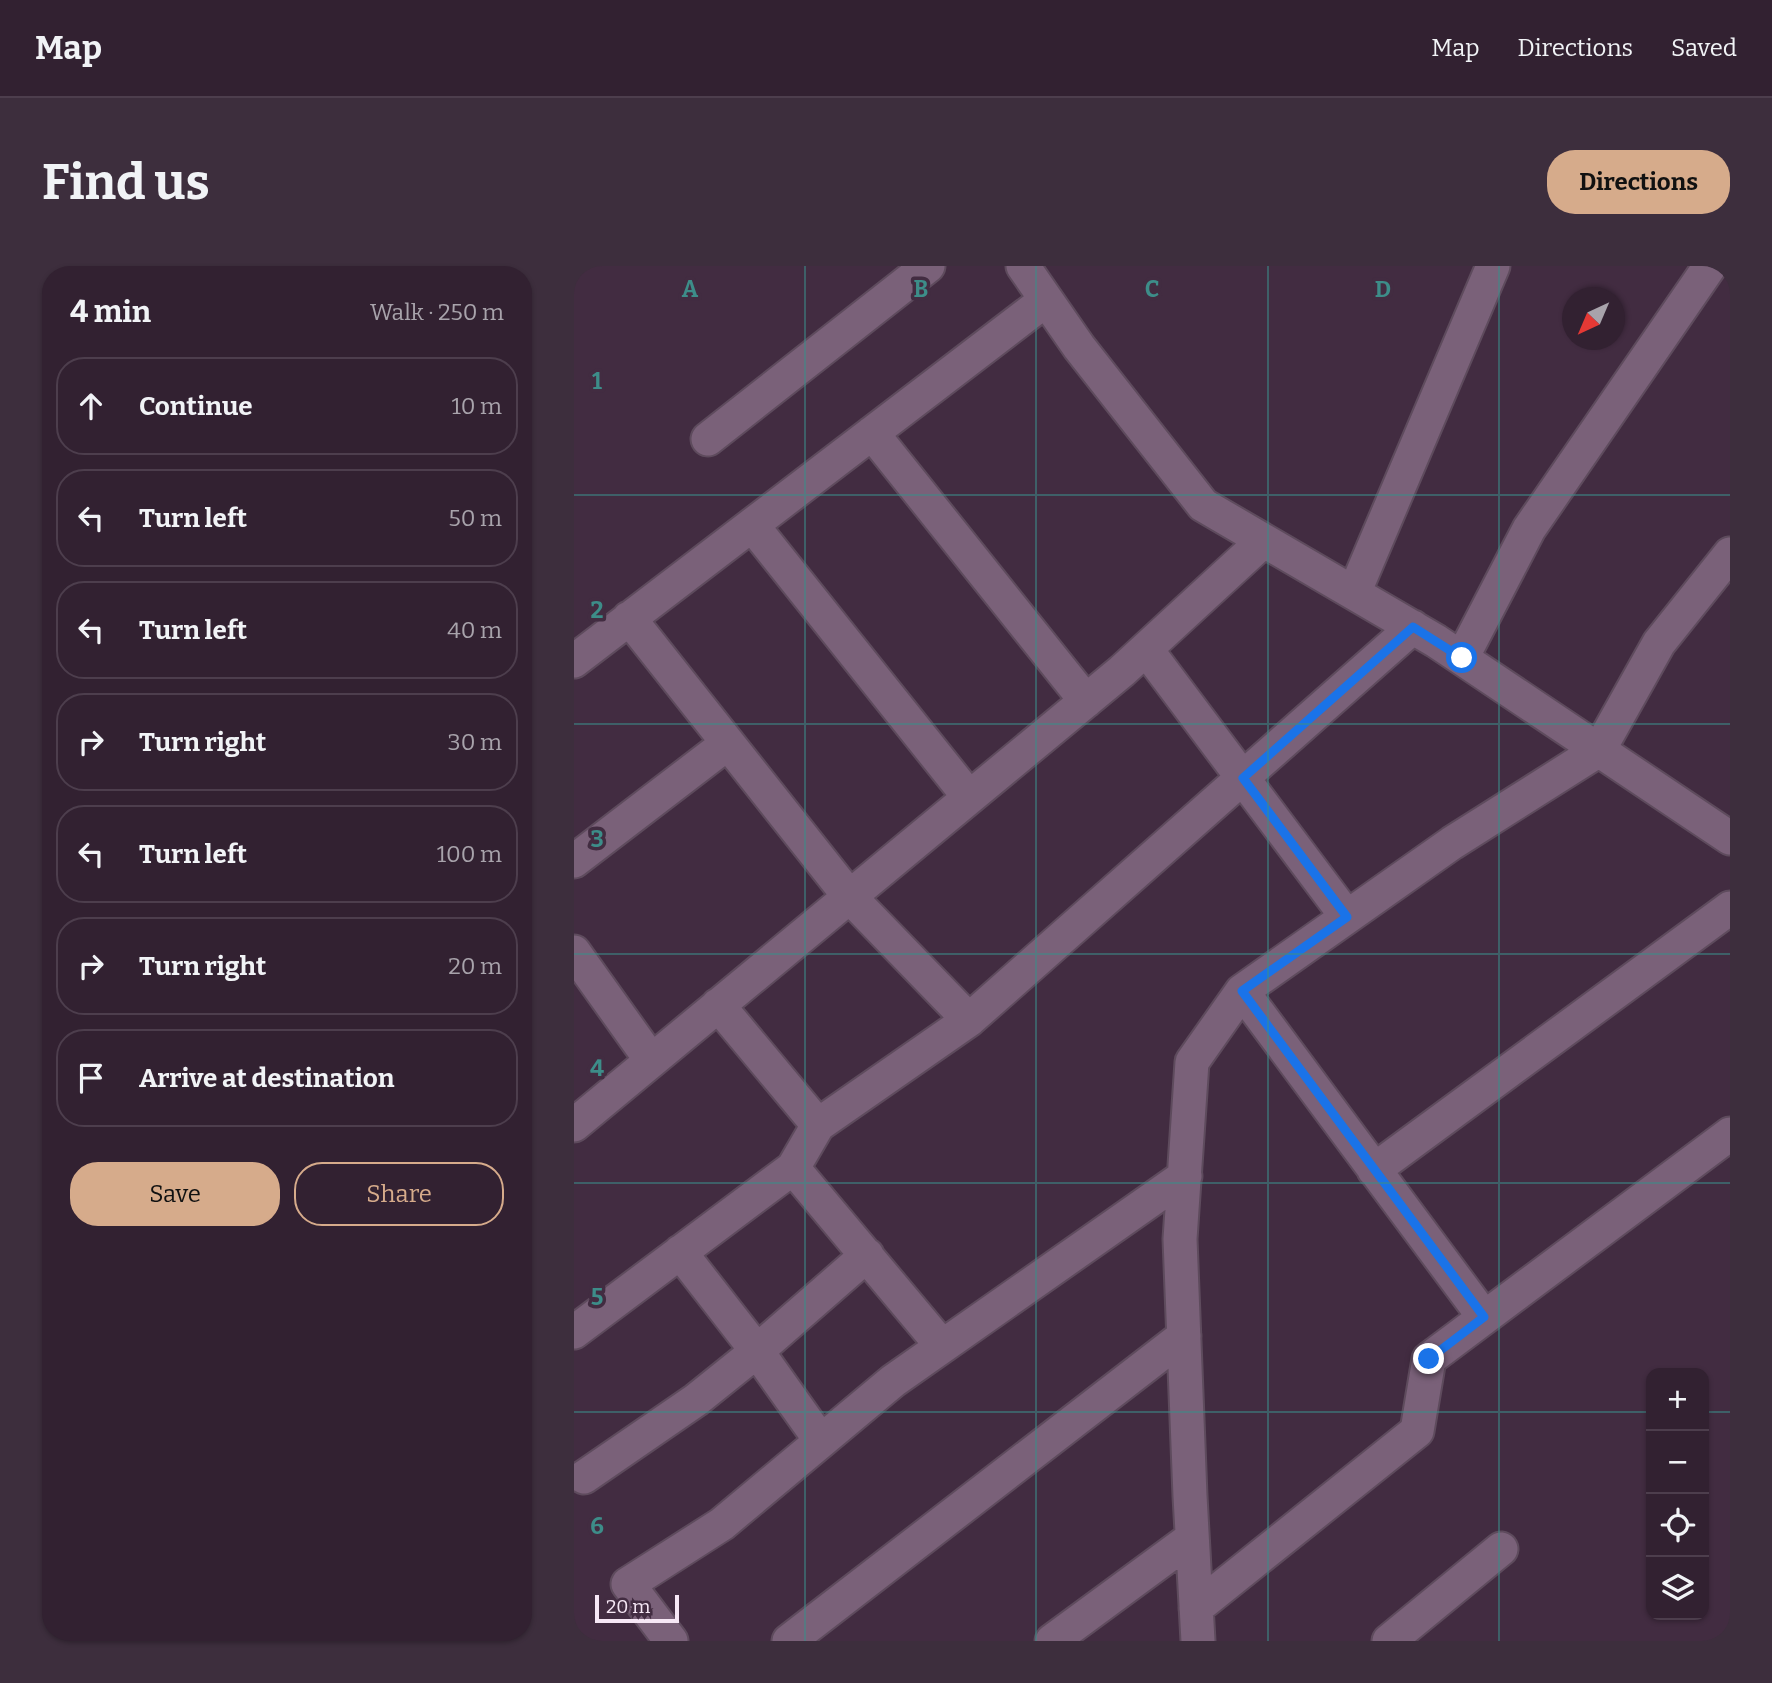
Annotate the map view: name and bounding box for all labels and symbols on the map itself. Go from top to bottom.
text: A [682,275,699,303]
text: B [914,275,928,303]
text: C [1145,275,1159,303]
text: D [1375,275,1391,303]
north arrow [1562,287,1625,350]
text: 1 [592,367,602,395]
text: 2 [591,596,604,624]
route start [1446,642,1477,673]
text: 3 [590,825,604,853]
text: 4 [590,1054,604,1082]
text: 5 [591,1283,603,1311]
route end [1413,1343,1444,1374]
text: 6 [590,1512,604,1540]
scale bar [595,1592,679,1624]

